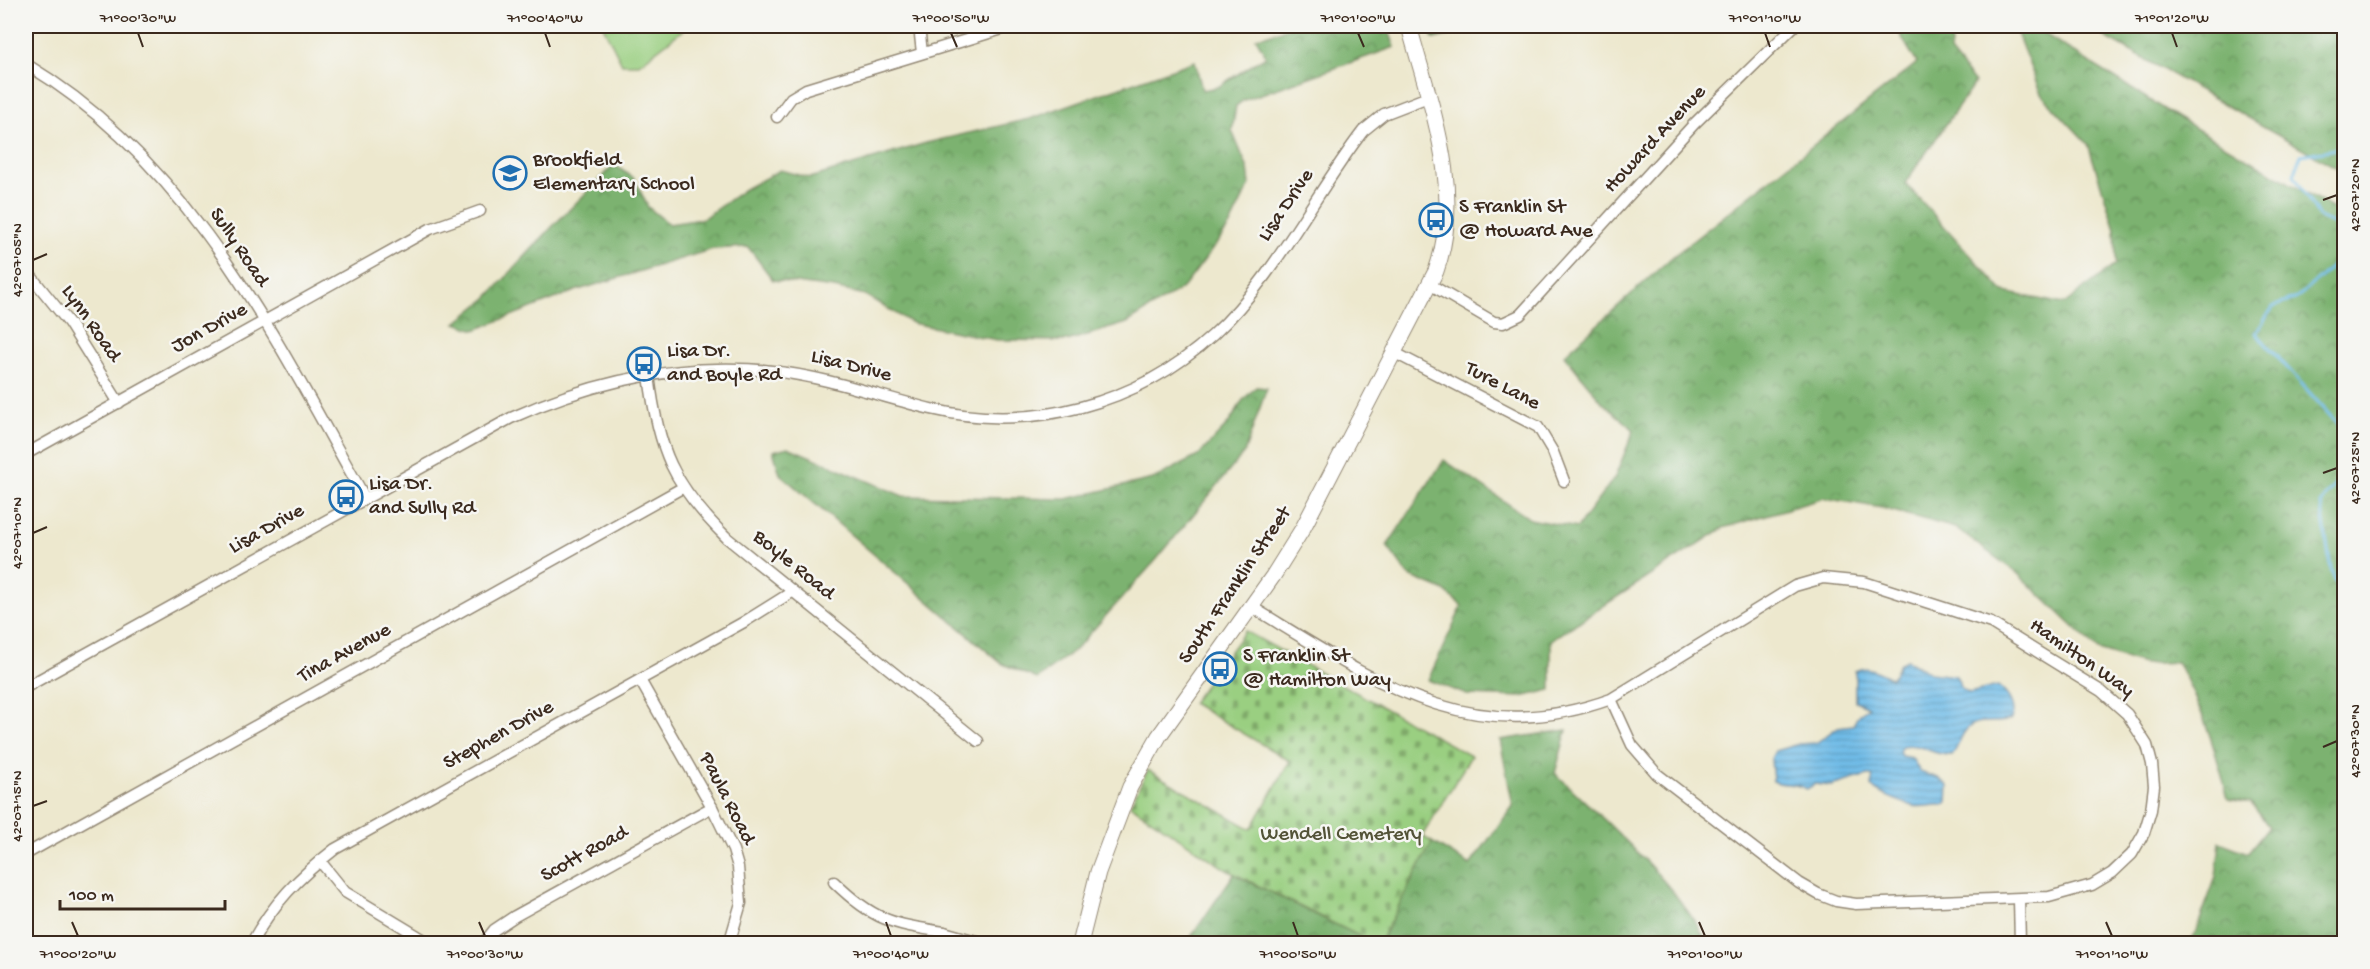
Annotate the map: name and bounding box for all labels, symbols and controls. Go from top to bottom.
text: 71°00'30"W [99,10,177,28]
text: 71°00'40"W [506,10,583,28]
text: 71°00'50"W [912,10,990,28]
text: 71°01'00"W [1319,10,1396,28]
text: 71°01'10"W [1728,10,1802,28]
text: 71°01'20"W [2134,10,2209,28]
street label: Howard Avenue [1600,80,1713,199]
place label: Brookfield Elementary School [532,149,695,198]
school or university icon: Brookfield Elementary School [492,155,528,191]
text: 42°07'20"N [2347,158,2365,232]
street label: Lisa Drive [1254,164,1321,247]
place label: S Franklin St @ Howard Ave [1459,196,1594,245]
bus stop icon: S Franklin St @ Howard Ave [1418,202,1454,238]
street label: Sully Road [202,204,274,294]
text: 42°07'05"N [9,223,27,297]
street label: Lynn Road [54,280,127,369]
street label: Jon Drive [168,297,253,360]
place label: Lisa Dr. and Boyle Rd [667,340,783,389]
street label: Lisa Drive [808,345,895,389]
bus stop icon: Lisa Dr. and Boyle Rd [626,346,662,382]
street label: Ture Lane [1459,356,1545,418]
text: 42°07'25"N [2347,431,2365,504]
place label: Lisa Dr. and Sully Rd [369,473,477,522]
bus stop icon: Lisa Dr. and Sully Rd [328,479,364,515]
text: 42°07'10"N [9,497,27,569]
street label: Lisa Drive [225,499,310,561]
street label: South Franklin Street [1174,500,1299,670]
street label: Boyle Road [746,525,840,608]
street label: Hamilton Way [2024,614,2138,704]
street label: Tina Avenue [293,618,397,690]
place label: S Franklin St @ Hamilton Way [1243,645,1391,694]
bus stop icon: S Franklin St @ Hamilton Way [1202,651,1238,687]
street label: Stephen Drive [439,695,560,777]
text: 42°07'30"N [2347,704,2365,778]
street label: Paula Road [692,748,761,851]
text: 42°07'15"N [9,770,27,842]
street label: Scott Road [537,820,634,889]
park label: Wendell Cemetery [1260,823,1422,848]
scale bar [60,873,225,911]
text: 100 m [68,886,114,907]
text: 71°00'20"W [39,946,116,964]
text: 71°00'30"W [446,946,524,964]
text: 71°00'40"W [852,946,929,964]
text: 71°00'50"W [1259,946,1337,964]
text: 71°01'00"W [1666,946,1743,964]
text: 71°01'10"W [2075,946,2149,964]

